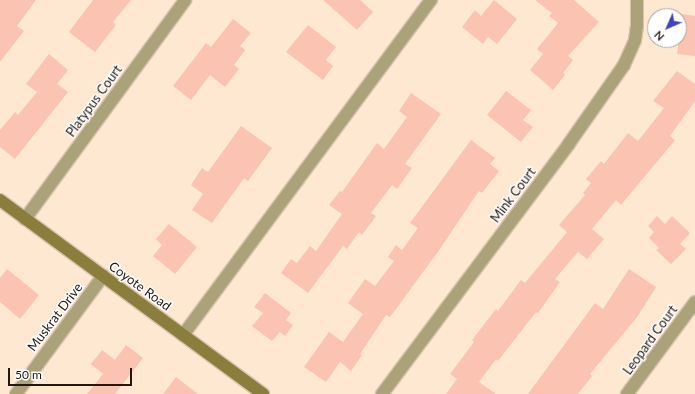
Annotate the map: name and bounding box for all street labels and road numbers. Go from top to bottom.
street label: Platypus Court [63,62,125,140]
street label: Mink Court [487,164,539,226]
street label: Coyote Road [106,258,174,314]
street label: Muskrat Drive [24,280,86,354]
street label: Leopard Court [620,302,680,378]

